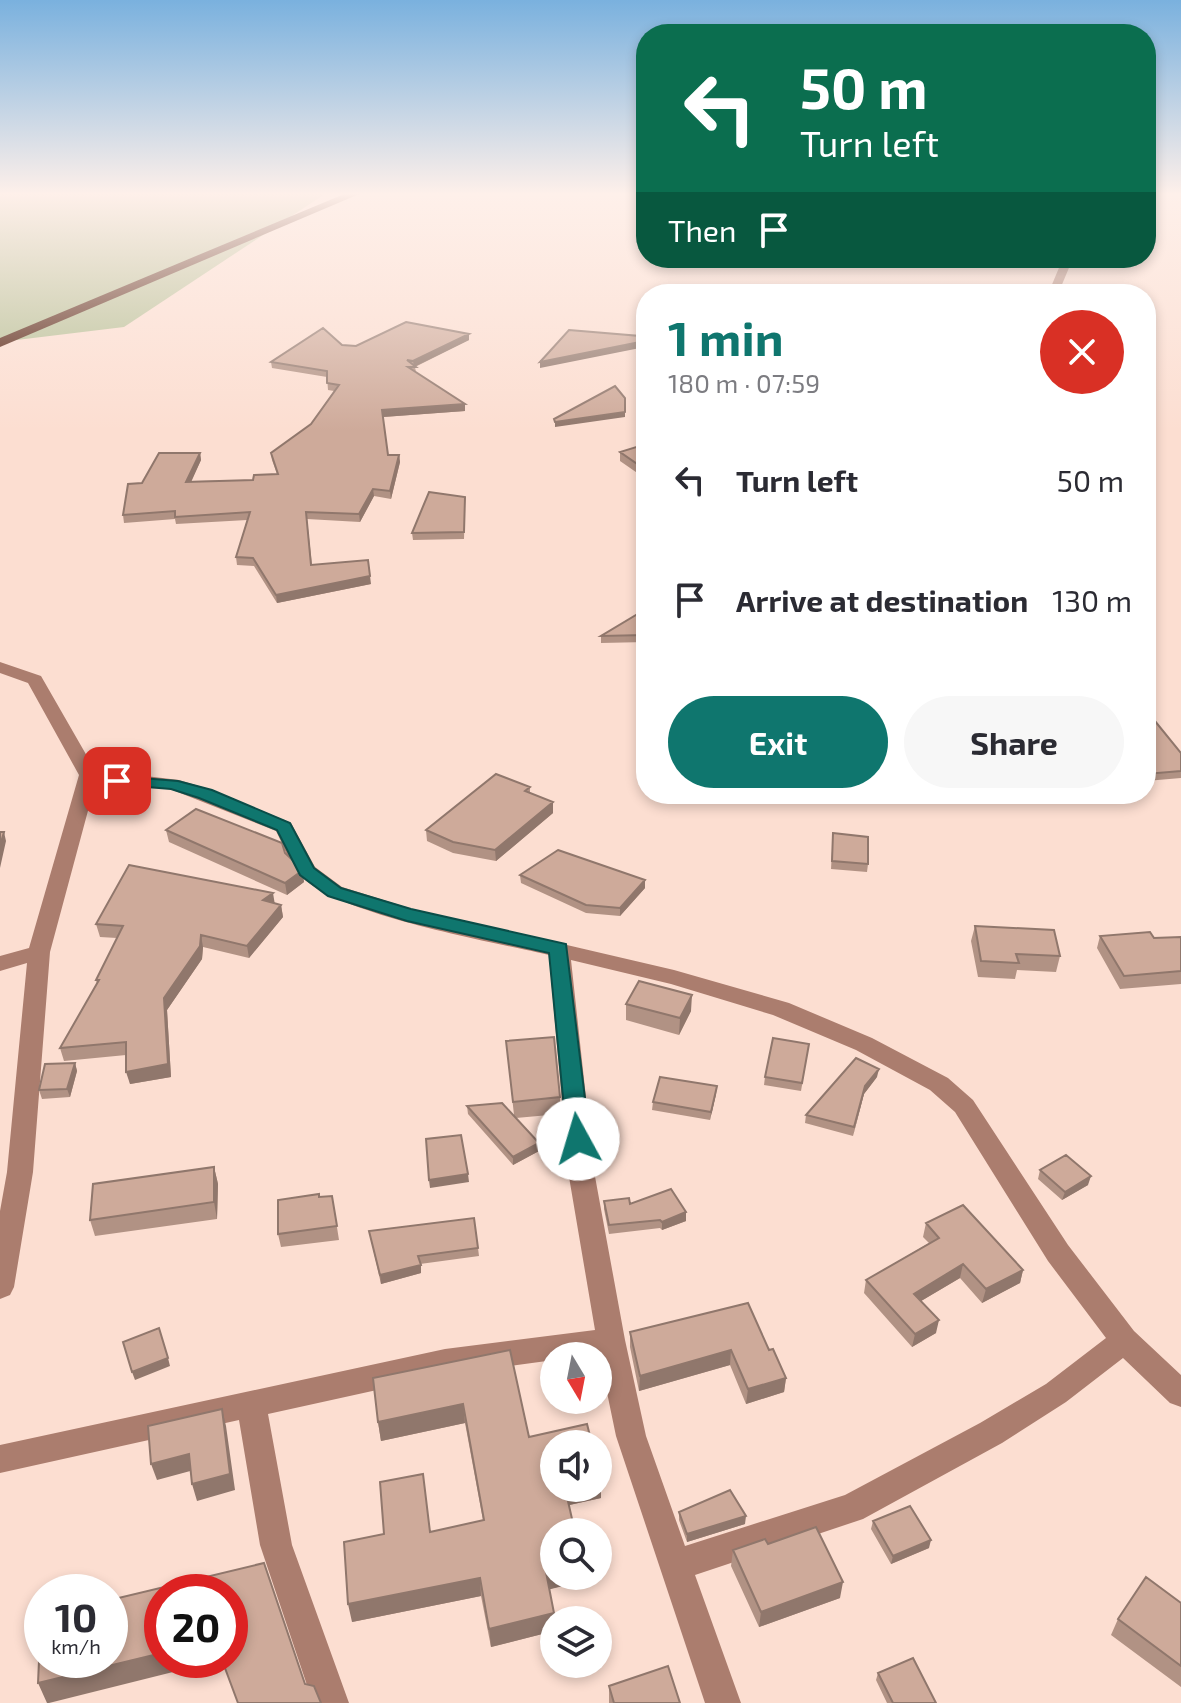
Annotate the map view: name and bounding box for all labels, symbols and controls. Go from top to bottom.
text: 50 m [800,53,928,120]
icon: left [668,56,772,160]
text: Turn left [800,121,939,164]
icon: arrive [752,208,796,252]
text: Then [668,212,736,248]
text: 1 min [668,308,784,366]
button: close [1040,310,1124,394]
text: 180 m · 07:59 [668,367,820,398]
icon: left [668,458,712,502]
text: Turn left [736,462,858,498]
text: 50 m [1057,462,1124,498]
icon: arrive [668,578,712,622]
text: Arrive at destination [736,582,1028,618]
text: 130 m [1052,582,1132,618]
button: Exit [668,696,888,788]
button: Share [904,696,1124,788]
pin [83,747,151,815]
icon: arrive [95,759,139,803]
position arrow [536,1097,620,1181]
north arrow [540,1342,612,1414]
map controls [540,1342,612,1678]
button: sound [540,1430,612,1502]
button: search [540,1518,612,1590]
speed limit sign: 20 [144,1574,248,1678]
text: 10 [55,1592,97,1640]
button: layers [540,1606,612,1678]
text: km/h [51,1634,101,1658]

